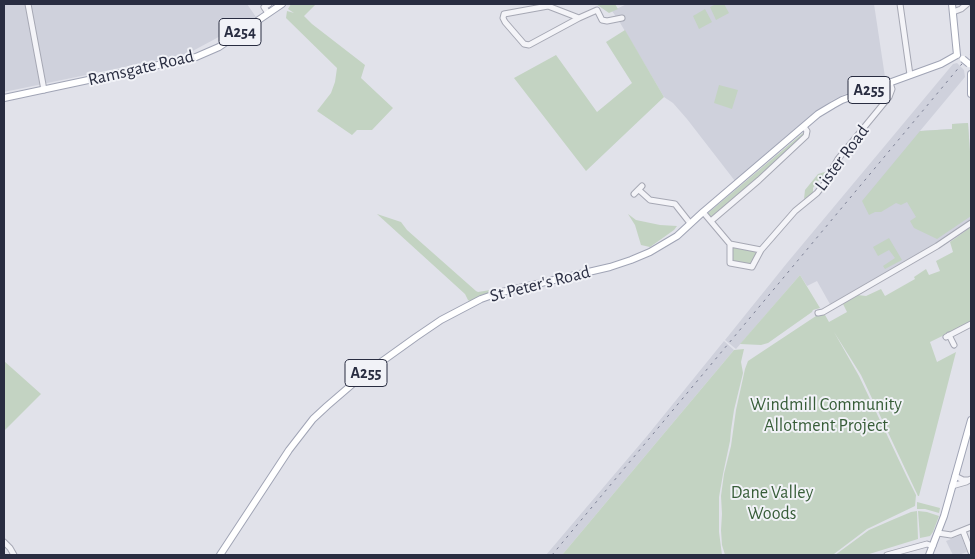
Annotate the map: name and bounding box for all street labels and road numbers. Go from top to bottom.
road number: A254 [219,18,261,46]
street label: Ramsgate Road [86,45,196,91]
road number: A255 [848,76,890,104]
street label: Lister Road [810,121,874,195]
street label: St Peter's Road [488,261,592,307]
road number: A255 [345,359,387,386]

